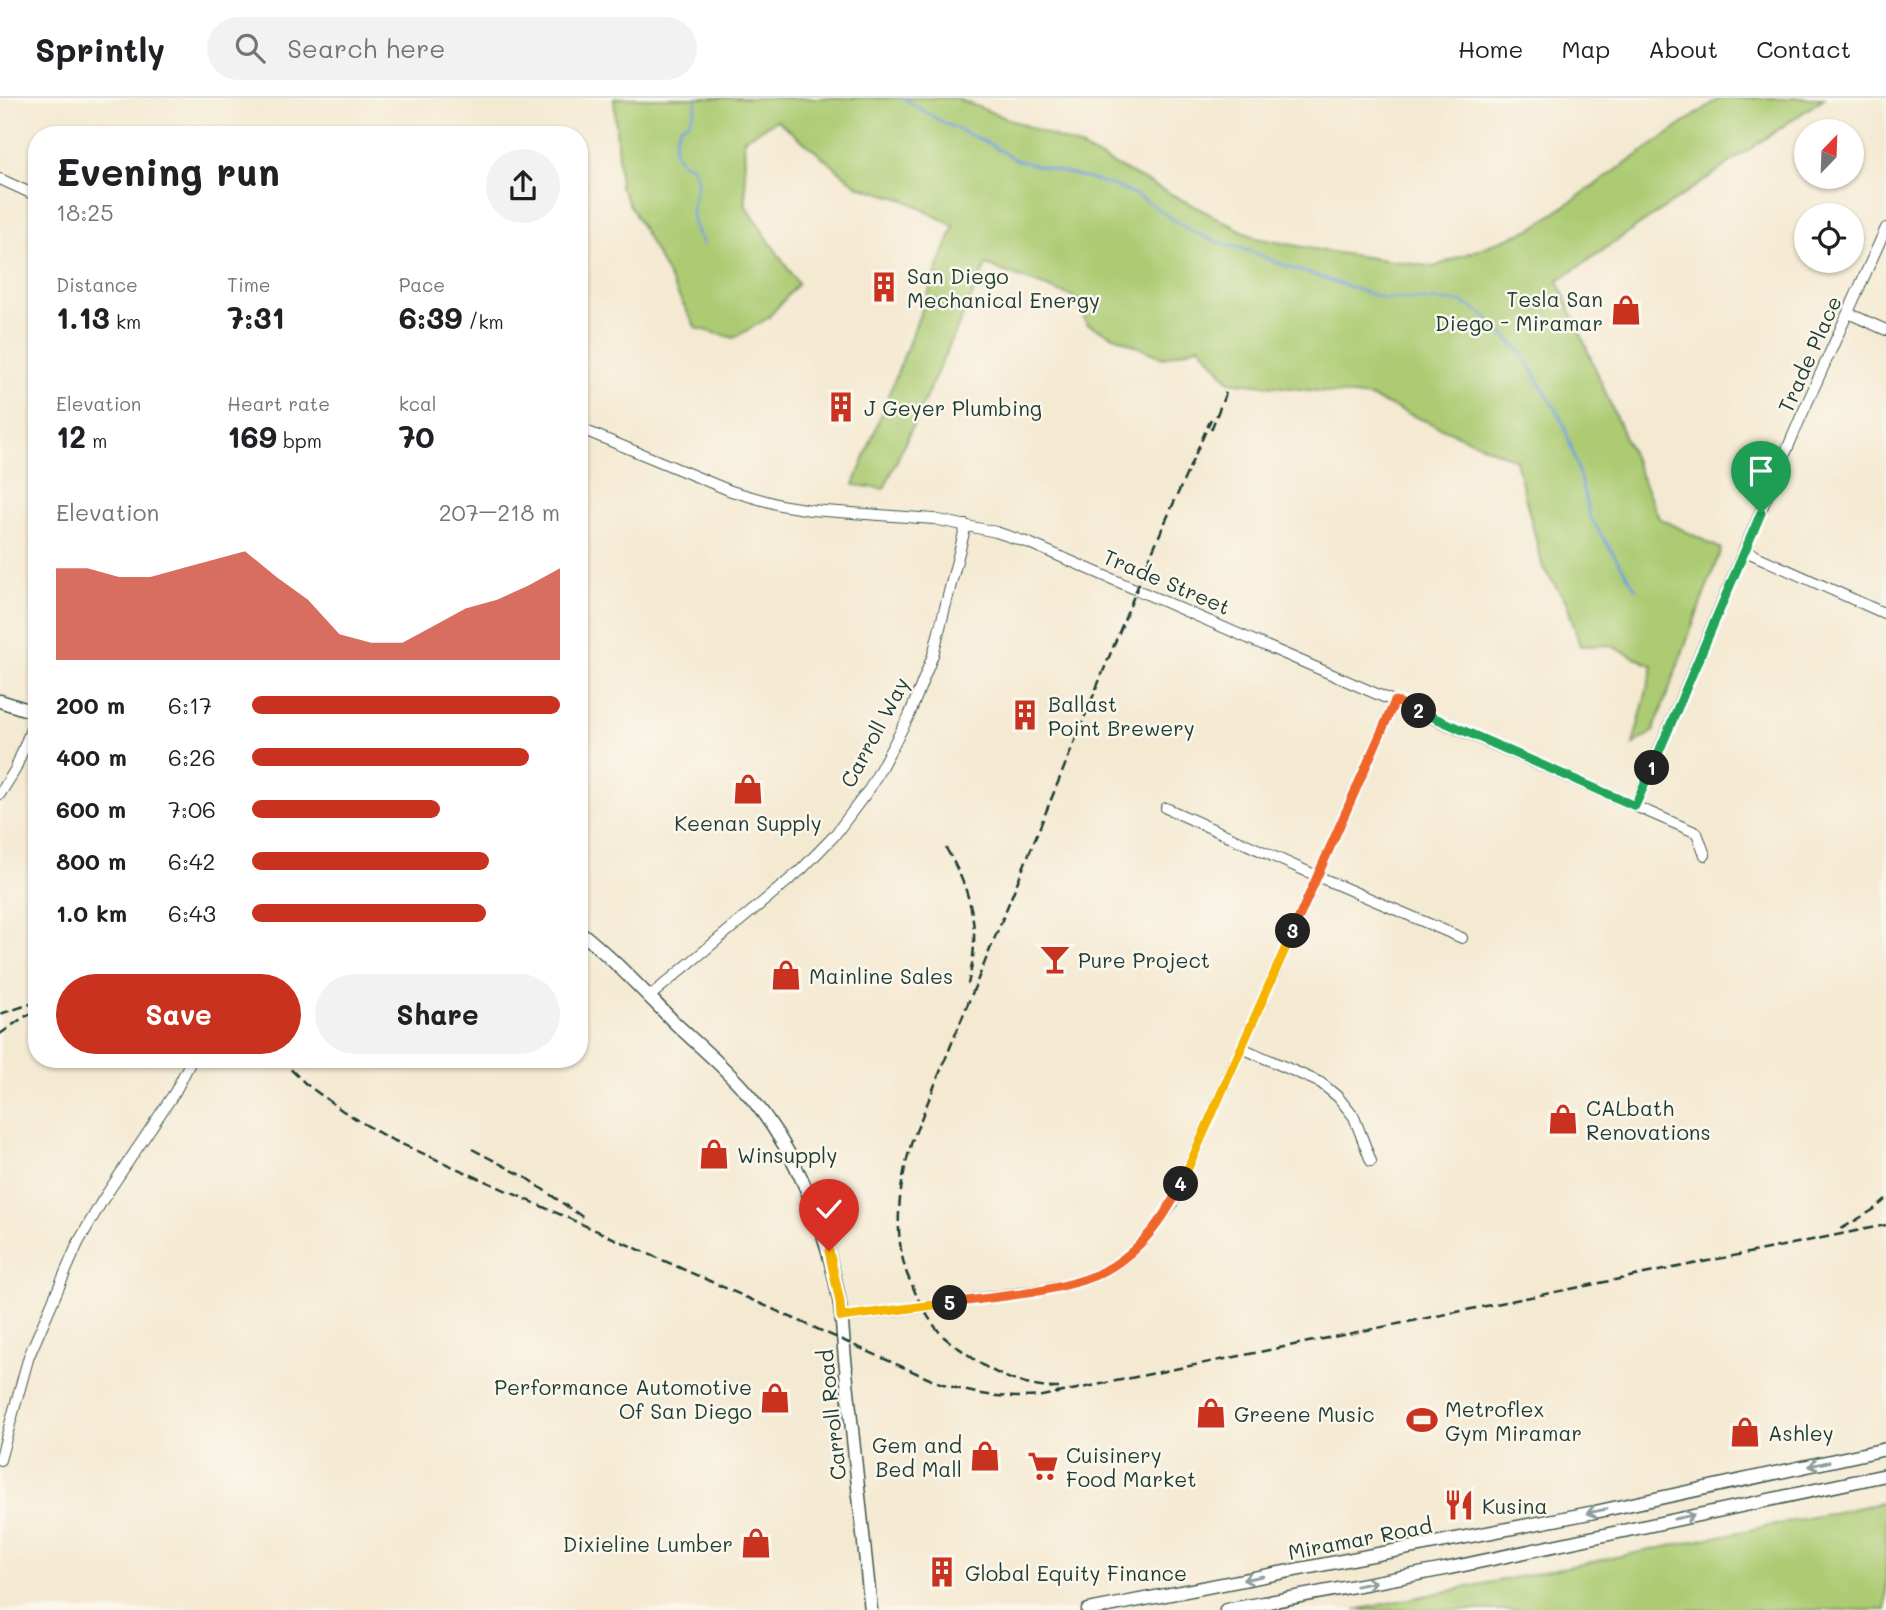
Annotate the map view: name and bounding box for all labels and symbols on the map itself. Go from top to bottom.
north arrow [1794,119,1864,189]
place label: San Diego Mechanical Energy [907,262,1100,313]
building icon: San Diego Mechanical Energy [867,270,901,304]
place label: Tesla San Diego - Miramar [1435,285,1603,336]
street label: Trade Place [1771,291,1847,417]
shop icon: Tesla San Diego - Miramar [1609,293,1643,327]
building icon: J Geyer Plumbing [824,390,858,424]
place label: J Geyer Plumbing [864,394,1042,421]
pin [1731,441,1791,513]
street label: Trade Street [1099,542,1235,620]
street label: Carroll Way [834,672,914,792]
place label: Ballast Point Brewery [1048,690,1195,741]
pin: 2 [1402,694,1436,728]
building icon: Ballast Point Brewery [1008,698,1042,732]
pin: 1 [1634,750,1670,786]
shop icon: Keenan Supply [731,772,765,806]
place label: Keenan Supply [674,809,822,836]
pin: 3 [1276,914,1310,948]
bar icon: Pure Project [1038,942,1072,976]
place label: Pure Project [1078,946,1210,973]
shop icon: Mainline Sales [769,958,803,992]
place label: Mainline Sales [809,962,953,989]
place label: CALbath Renovations [1586,1094,1711,1145]
shop icon: CALbath Renovations [1546,1102,1580,1136]
shop icon: Winsupply [697,1137,731,1171]
place label: Winsupply [737,1141,837,1168]
pin: 4 [1164,1166,1198,1202]
pin [799,1179,859,1251]
pin: 5 [932,1286,968,1320]
street label: Carroll Road [811,1348,851,1482]
place label: Performance Automotive Of San Diego [494,1373,752,1424]
shop icon: Performance Automotive Of San Diego [758,1381,792,1415]
place label: Metroflex Gym Miramar [1445,1395,1582,1446]
shop icon: Greene Music [1194,1396,1228,1430]
place label: Greene Music [1234,1400,1375,1427]
sports icon: Metroflex Gym Miramar [1405,1403,1439,1437]
shop icon: Ashley [1728,1415,1762,1449]
place label: Ashley [1768,1419,1834,1446]
place label: Gem and Bed Mall [872,1431,962,1482]
shop icon: Gem and Bed Mall [968,1439,1002,1473]
place label: Cuisinery Food Market [1066,1441,1196,1492]
supermarket icon: Cuisinery Food Market [1026,1449,1060,1483]
one-way arrow [1808,1457,1831,1471]
restaurant icon: Kusina [1442,1488,1476,1522]
place label: Kusina [1482,1492,1548,1519]
one-way arrow [1586,1505,1609,1519]
one-way arrow [1672,1510,1695,1524]
street label: Miramar Road [1286,1511,1434,1565]
shop icon: Dixieline Lumber [739,1526,773,1560]
place label: Dixieline Lumber [563,1530,733,1557]
building icon: Global Equity Finance [925,1555,959,1589]
place label: Global Equity Finance [965,1559,1187,1586]
one-way arrow [1242,1572,1265,1585]
one-way arrow [1354,1576,1377,1590]

